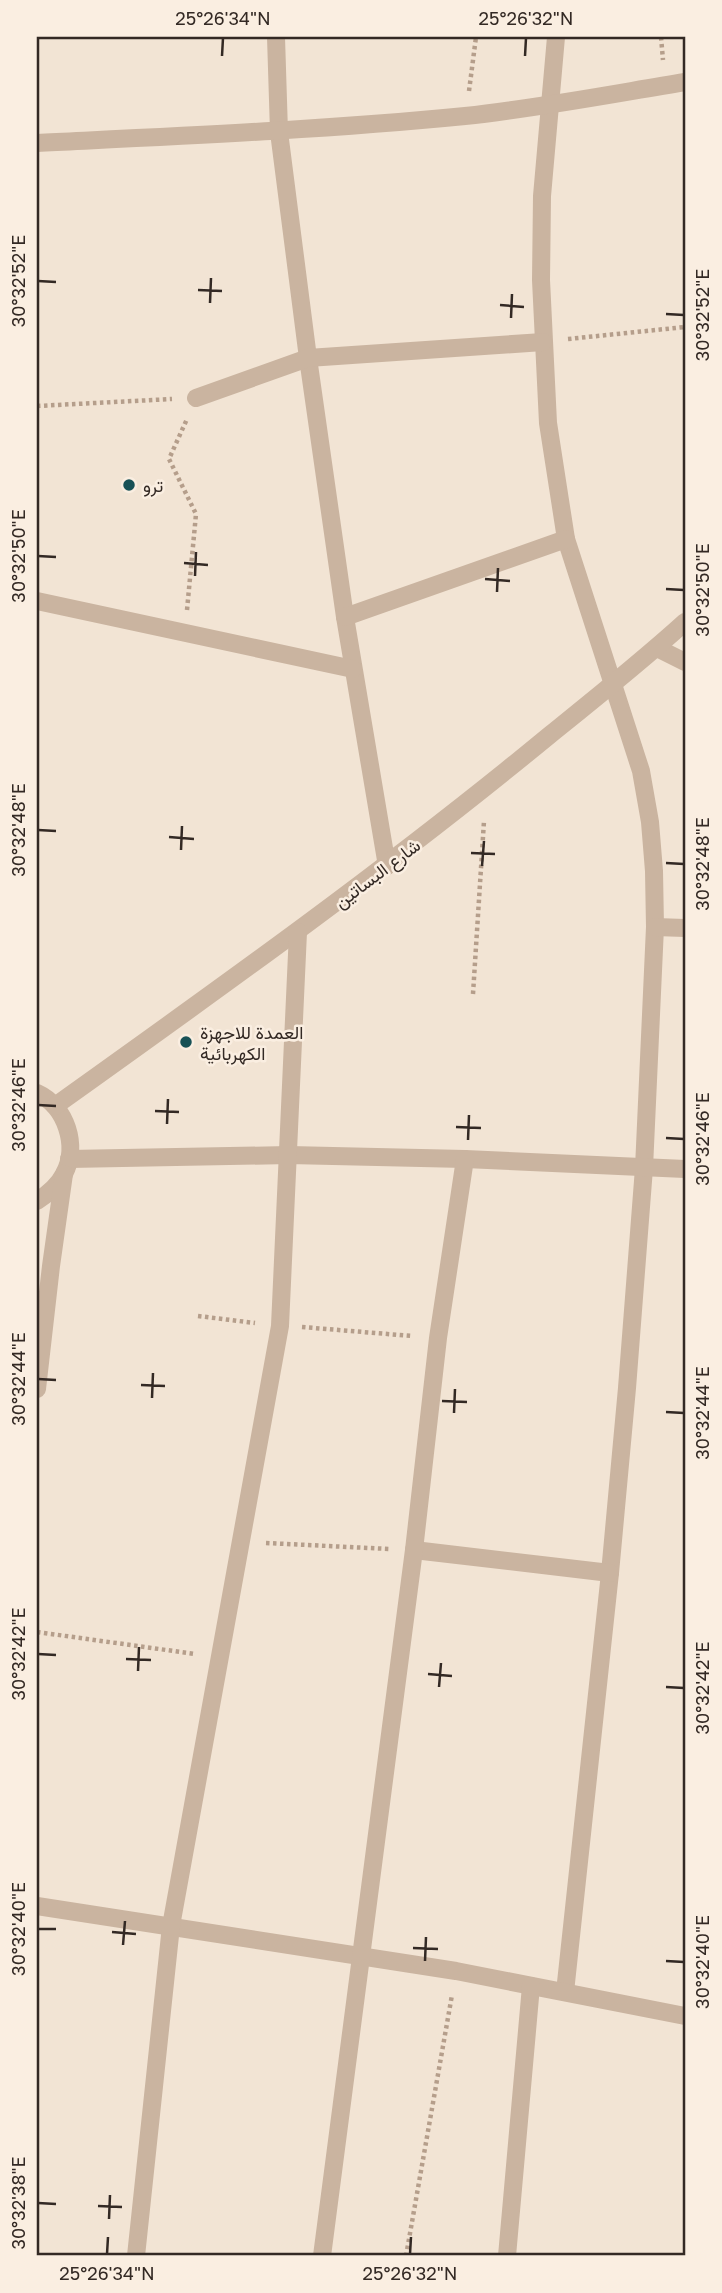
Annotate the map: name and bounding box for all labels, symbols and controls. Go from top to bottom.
text: 25°26'34"N [175,7,271,29]
text: 25°26'32"N [479,7,573,29]
text: 30°32'52"E [7,235,29,327]
text: 30°32'52"E [691,269,713,361]
place label: ترو [143,474,163,497]
marker: ترو [121,477,137,493]
text: 30°32'50"E [7,509,29,603]
text: 30°32'50"E [691,543,713,637]
text: 30°32'48"E [7,783,29,877]
text: 30°32'48"E [691,817,713,911]
street label: شارع البساتين [330,834,425,914]
place label: العمدة للاجهزة الكهربائية [200,1021,303,1065]
marker: العمدة للاجهزة الكهربائية [178,1034,194,1050]
text: 30°32'46"E [7,1058,29,1152]
text: 30°32'46"E [691,1092,713,1186]
text: 30°32'44"E [7,1332,29,1426]
text: 30°32'44"E [691,1366,713,1460]
text: 30°32'42"E [7,1607,29,1701]
text: 30°32'42"E [691,1641,713,1735]
text: 30°32'40"E [7,1882,29,1976]
text: 30°32'40"E [691,1915,713,2009]
text: 30°32'38"E [7,2156,29,2250]
text: 25°26'34"N [59,2262,155,2284]
text: 25°26'32"N [363,2262,457,2284]

